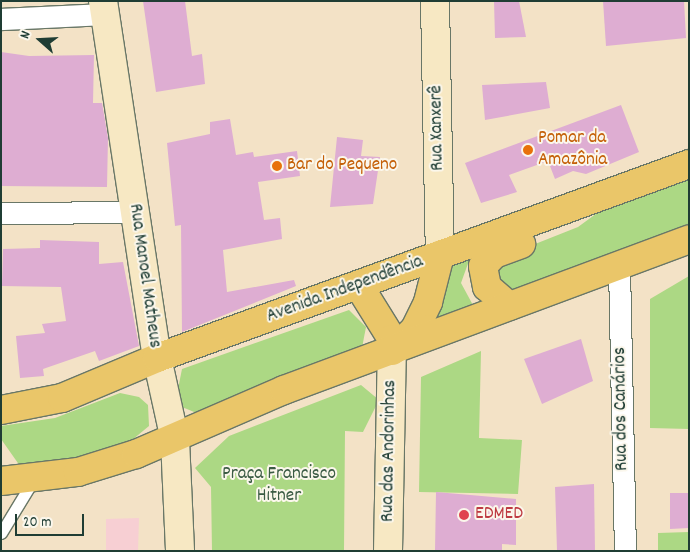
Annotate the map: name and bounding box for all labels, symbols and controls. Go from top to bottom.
north arrow [15,15,65,65]
text: N [15,29,36,42]
street label: Rua Xanxerê [426,85,450,171]
place label: Pomar da Amazônia [538,128,607,172]
marker: Pomar da Amazônia [522,144,534,156]
place label: Bar do Pequeno [287,155,397,177]
marker: Bar do Pequeno [271,160,283,172]
street label: Rua Manoel Matheus [123,202,165,350]
street label: Avenida Independência [264,251,426,329]
street label: Rua dos Canários [610,347,634,471]
street label: Rua das Andorinhas [377,380,403,522]
park label: Praça Francisco Hitner [222,464,336,508]
scale bar [18,504,86,536]
place label: EDMED [475,504,523,526]
marker: EDMED [457,508,471,522]
text: 20 m [23,512,51,534]

